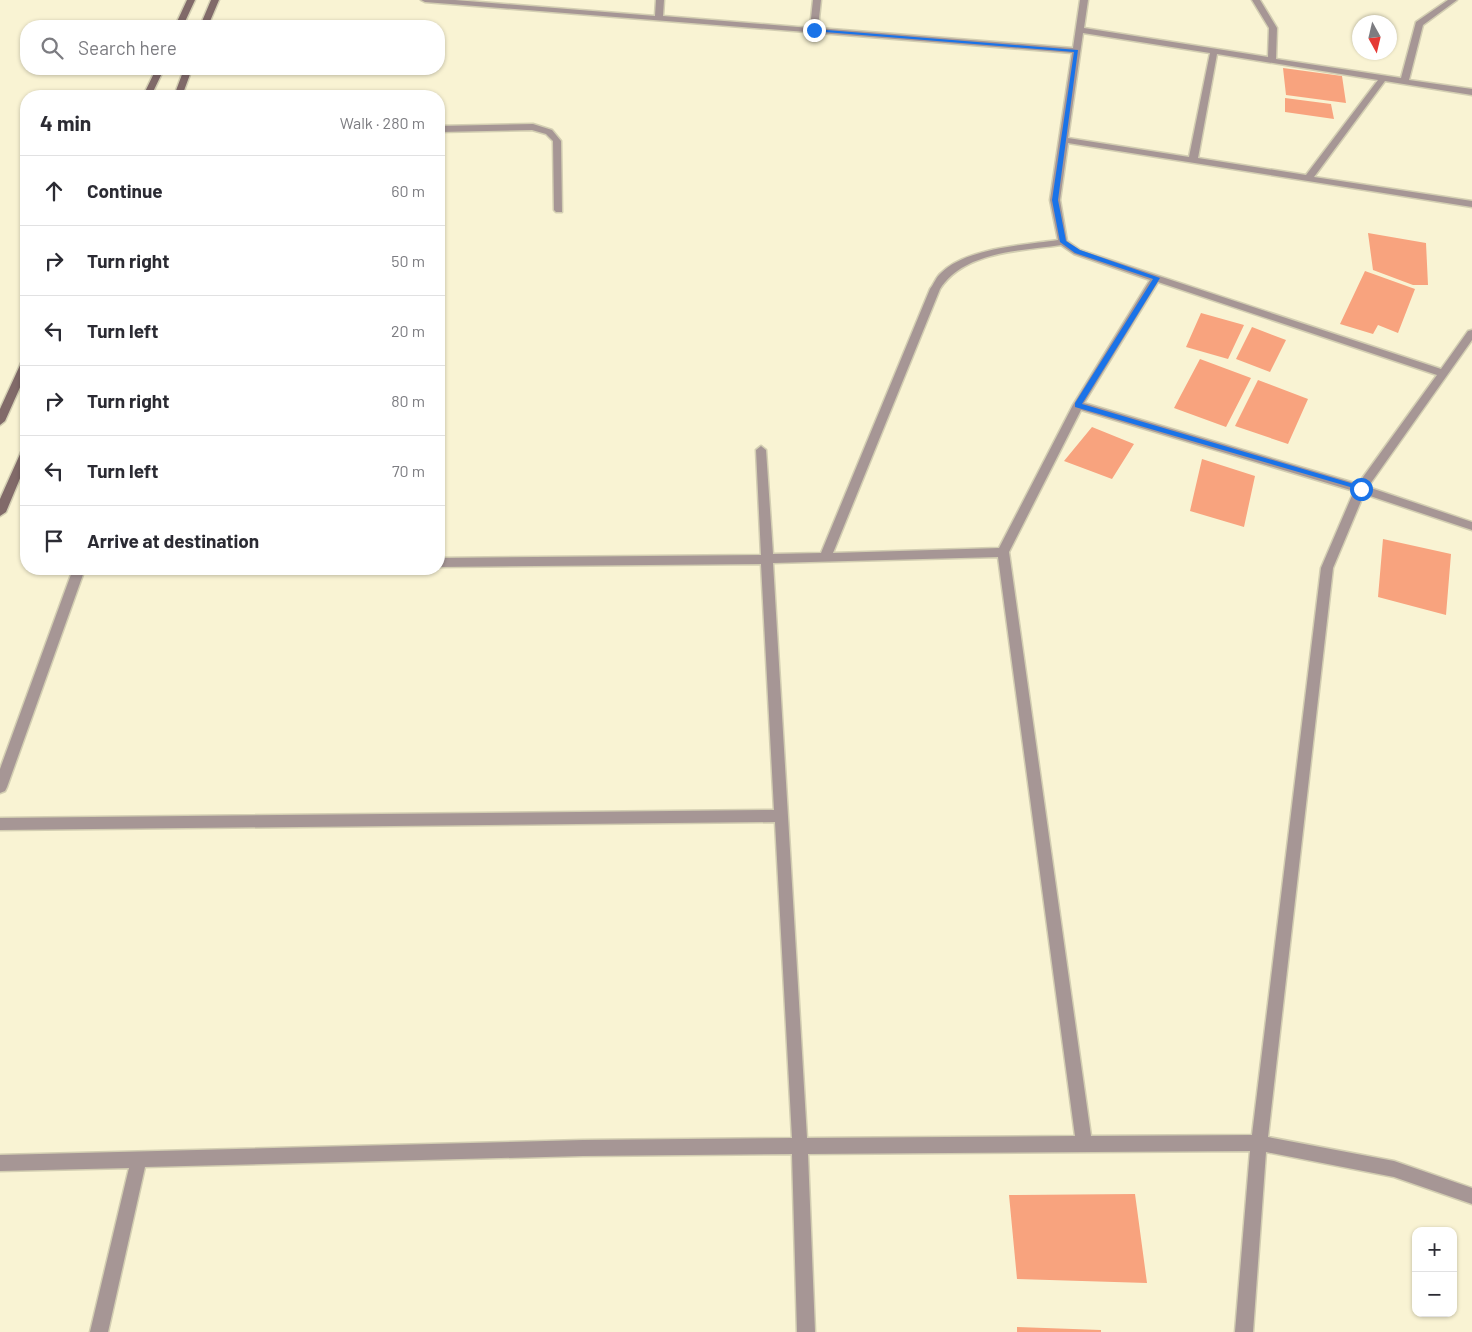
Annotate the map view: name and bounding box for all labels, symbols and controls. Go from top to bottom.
north arrow [1352,15,1397,60]
route end [803,19,826,42]
search box [20,20,445,75]
icon: search [38,34,66,62]
text: Search here [78,36,177,59]
text: 4 min [40,110,91,135]
text: Walk · 280 m [340,113,425,132]
icon: ahead [40,177,68,205]
text: Continue [87,179,163,202]
text: 60 m [391,181,425,200]
icon: right [40,247,68,275]
text: Turn right [87,249,169,272]
text: 50 m [391,251,425,270]
icon: left [40,317,68,345]
text: Turn left [87,319,158,342]
text: 20 m [391,321,425,340]
icon: right [40,387,68,415]
text: Turn right [87,389,169,412]
text: 80 m [391,391,425,410]
icon: left [40,457,68,485]
text: Turn left [87,459,158,482]
text: 70 m [392,461,425,480]
route start [1350,478,1373,501]
icon: arrive [40,527,68,555]
text: Arrive at destination [87,529,259,552]
map controls [1412,1227,1457,1317]
button: + [1412,1227,1457,1272]
button: − [1412,1272,1457,1317]

